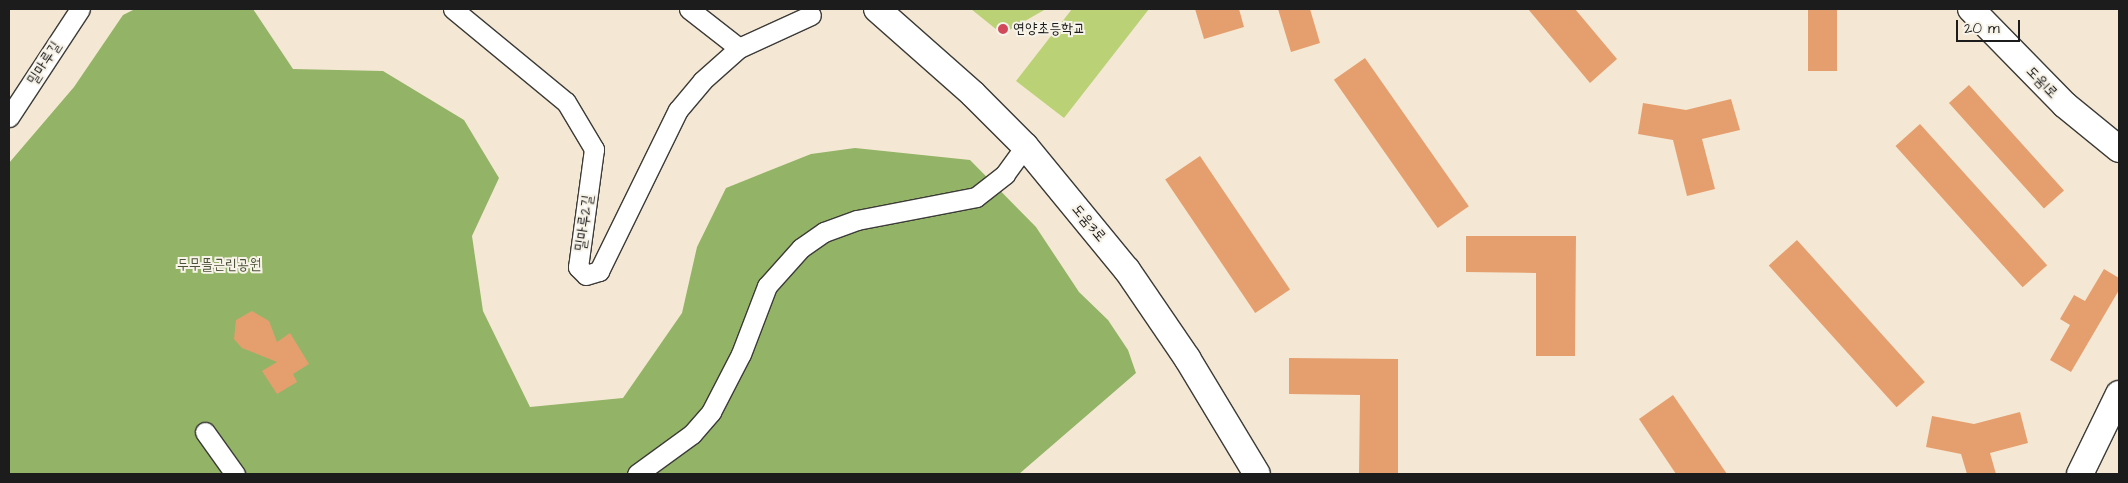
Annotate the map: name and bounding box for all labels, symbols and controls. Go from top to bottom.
scale bar [1958,10,2022,42]
text: 20 m [1964,18,2000,39]
place label: 연양초등학교 [1013,20,1085,38]
marker: 연양초등학교 [997,23,1009,35]
street label: 밀마루길 [23,38,65,88]
street label: 도움1로 [2022,62,2062,102]
street label: 밀마루2길 [571,194,597,252]
street label: 도움3로 [1068,200,1110,246]
park label: 두무뜰근린공원 [177,256,261,274]

